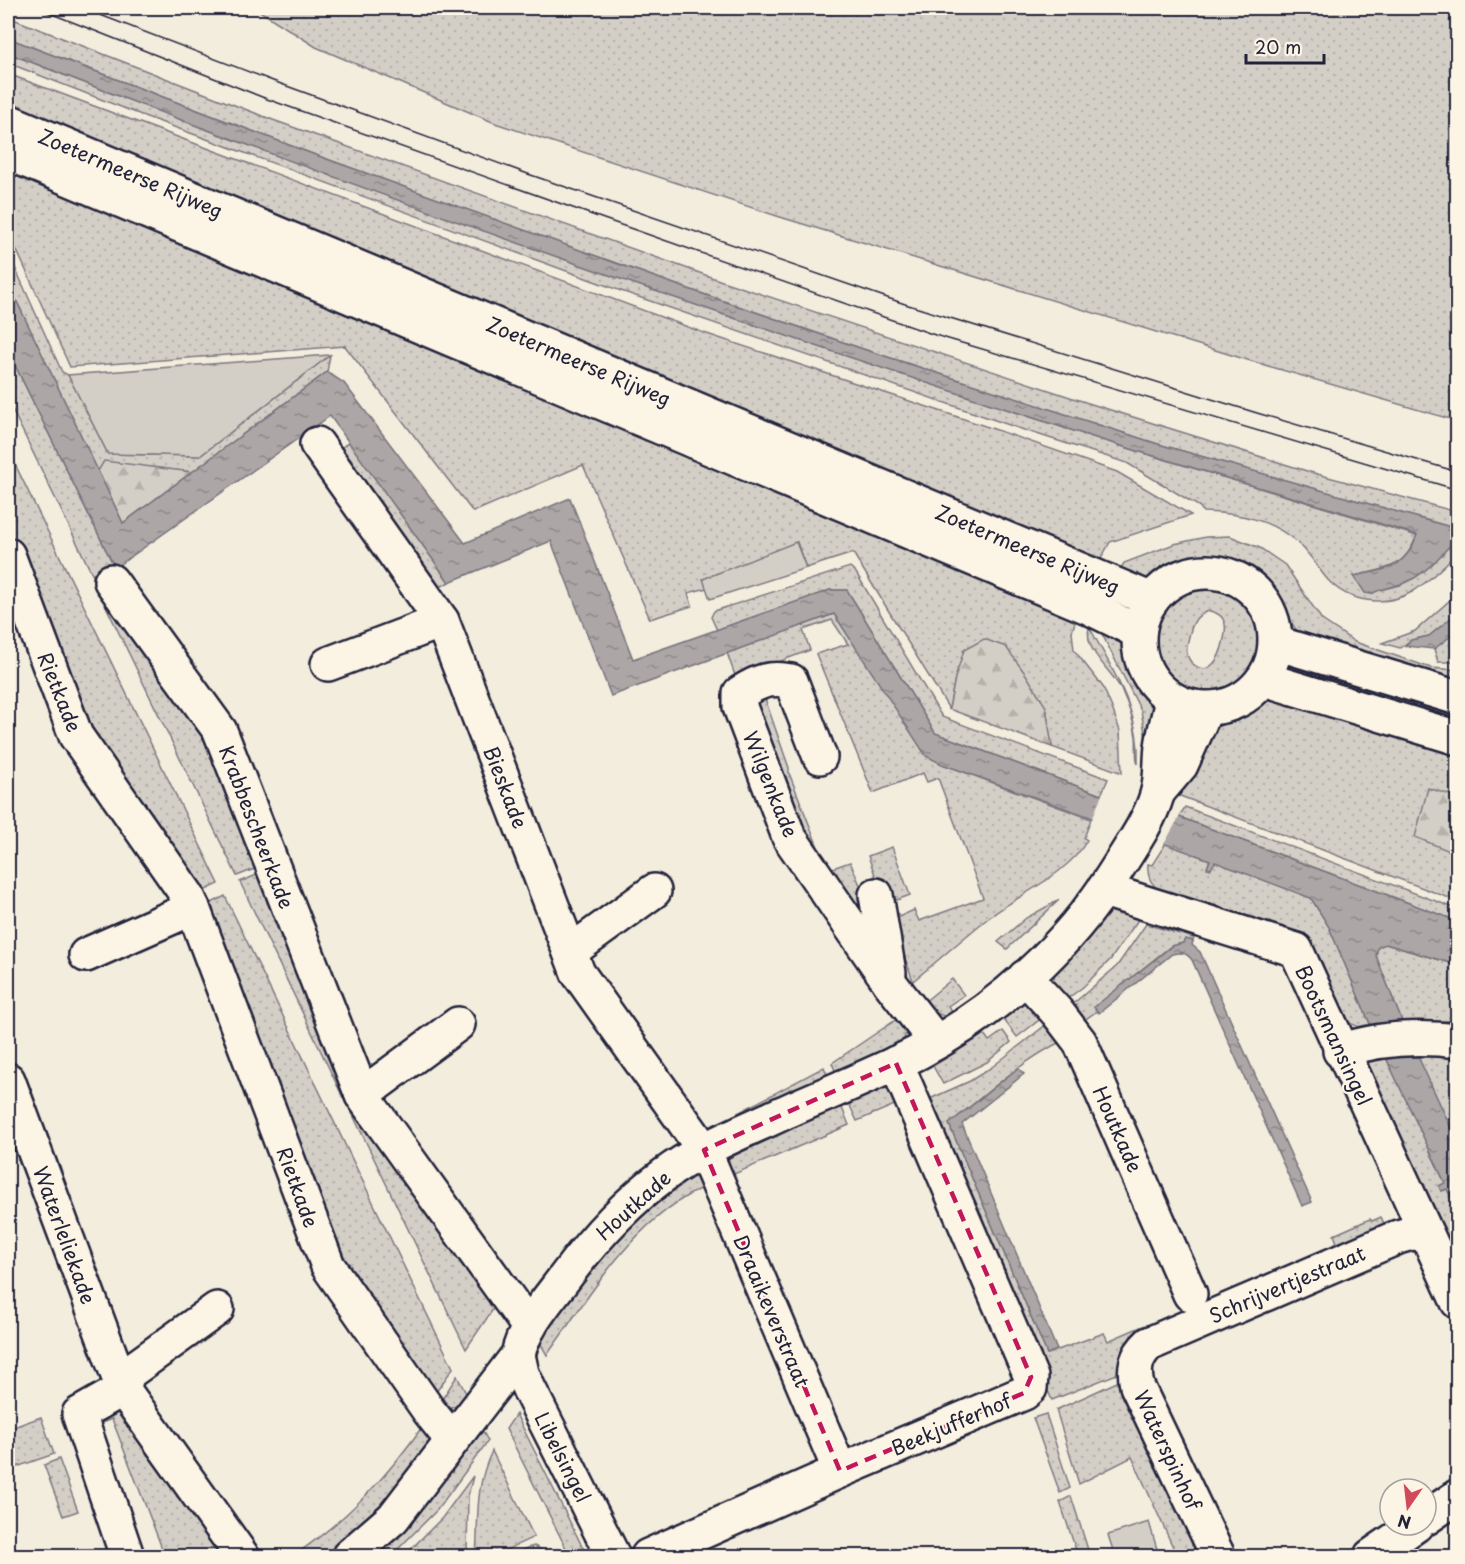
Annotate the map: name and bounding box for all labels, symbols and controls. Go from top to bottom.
scale bar [1246,27,1324,65]
text: 20 m [1255,33,1301,60]
street label: Zoetermeerse Rijweg [34,121,228,225]
street label: Zoetermeerse Rijweg [482,309,676,413]
street label: Zoetermeerse Rijweg [931,497,1125,601]
street label: Rietkade [30,647,90,737]
street label: Wilgenkade [736,726,806,842]
street label: Krabbescheerkade [212,741,302,913]
street label: Bieskade [477,741,535,833]
street label: Bootsmansingel [1288,960,1380,1110]
street label: Houtkade [1086,1081,1150,1177]
street label: Rietkade [270,1142,326,1232]
street label: Waterleliekade [26,1162,104,1308]
street label: Houtkade [589,1163,677,1247]
street label: Draaikeverstraat [726,1230,818,1392]
street label: Schrijvertjestraat [1204,1238,1370,1330]
street label: Beekjufferhof [886,1384,1018,1463]
street label: Waterspinhof [1127,1385,1209,1516]
street label: Libelsingel [527,1407,599,1507]
north arrow [1378,1477,1438,1537]
text: N [1395,1509,1413,1536]

